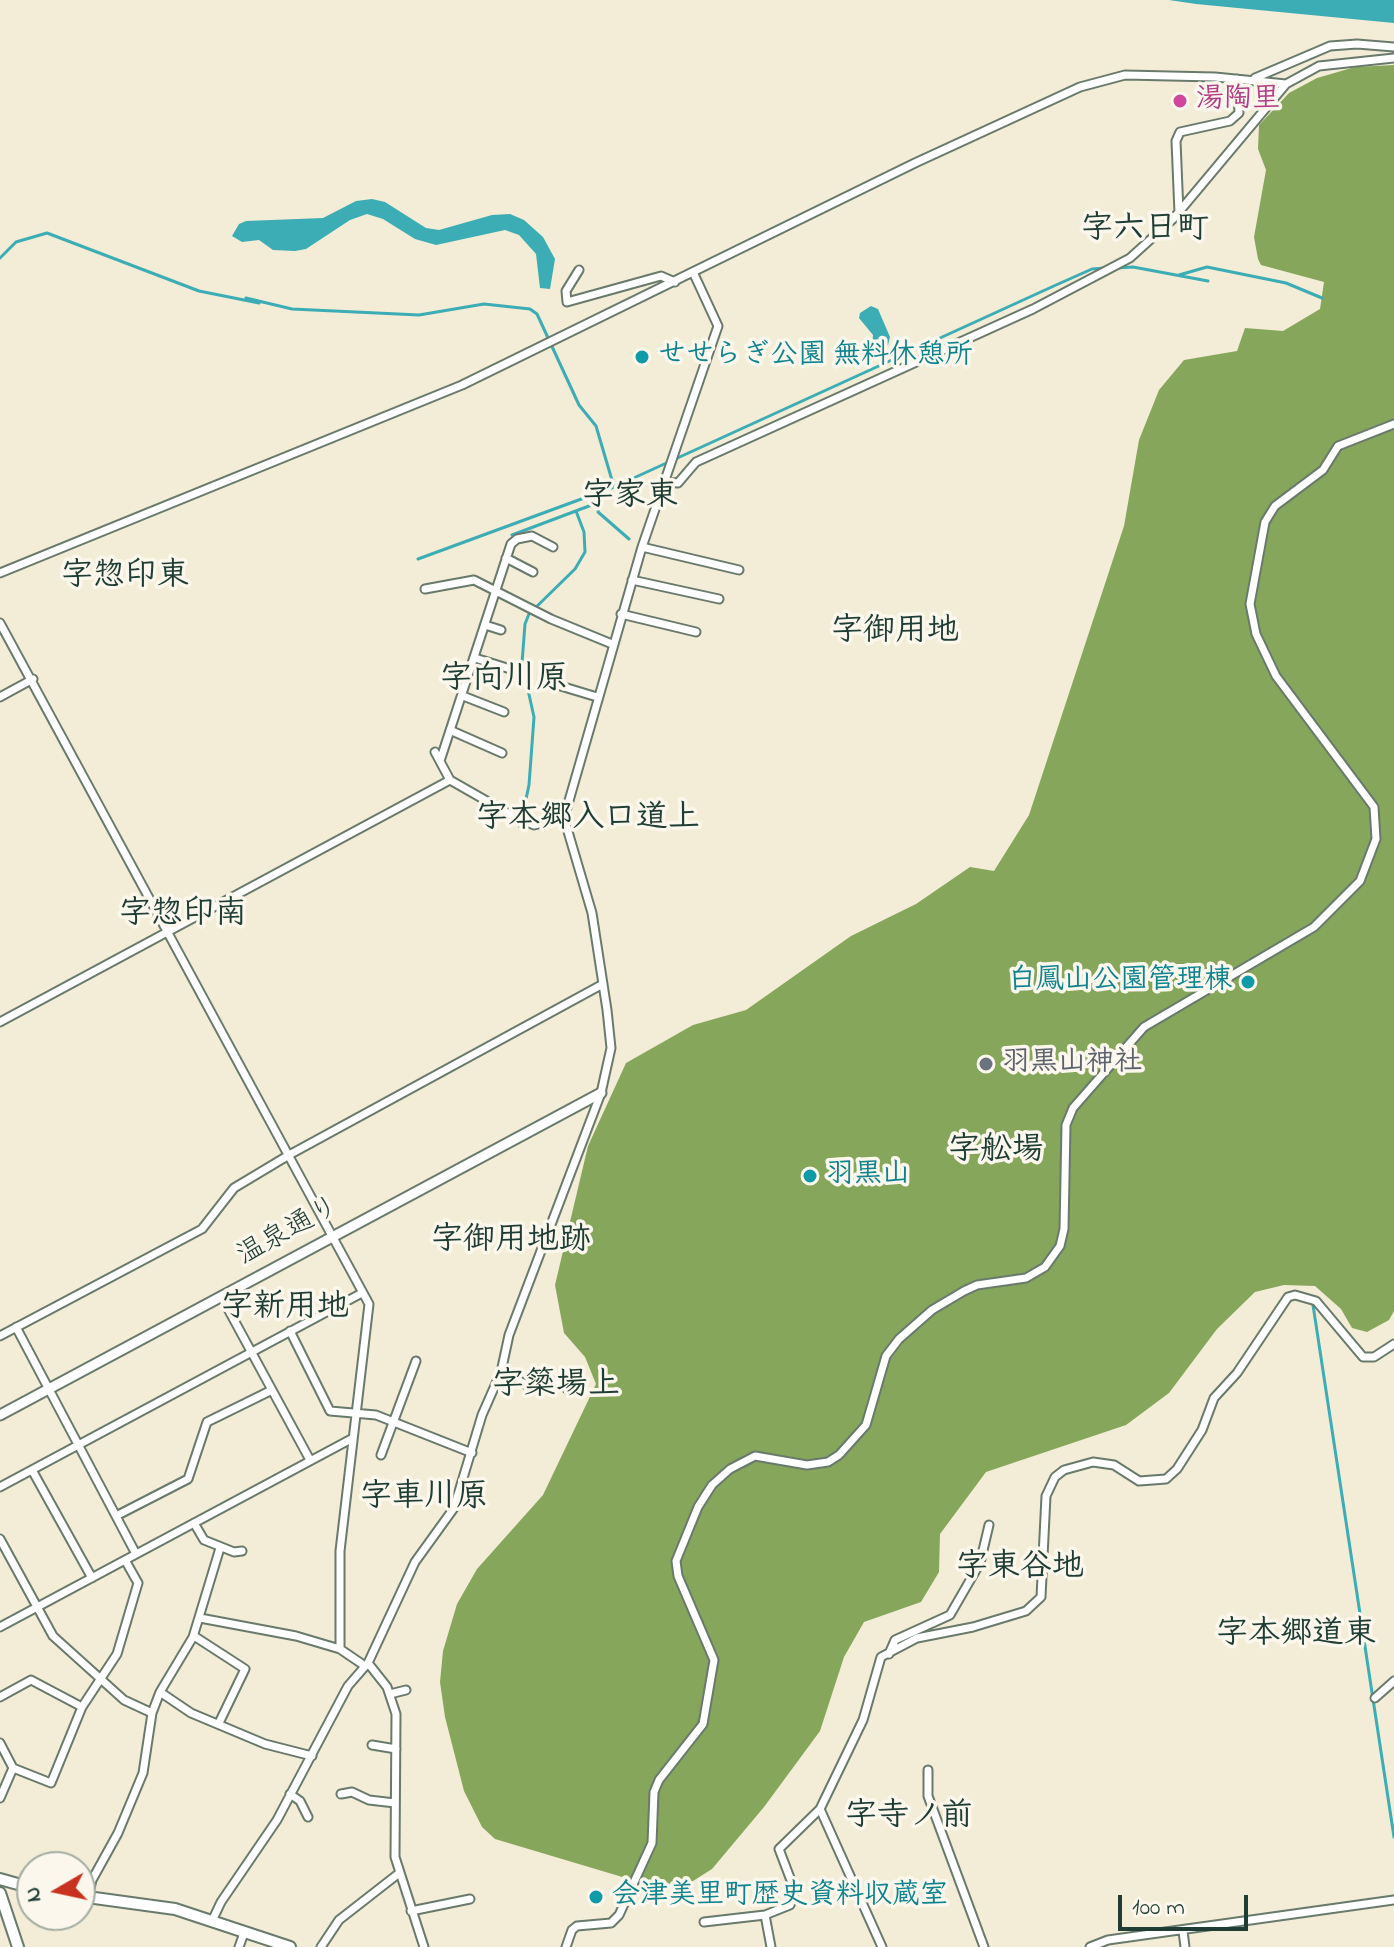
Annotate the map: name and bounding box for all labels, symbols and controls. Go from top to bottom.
place label: 湯陶里 [1196,84,1280,118]
marker: 湯陶里 [1171,92,1189,110]
district label: 字六日町 [1081,213,1209,251]
place label: せせらぎ公園 無料休憩所 [658,340,973,374]
marker: せせらぎ公園 無料休憩所 [633,348,651,366]
district label: 字家東 [582,480,678,518]
district label: 字惣印東 [61,560,189,598]
district label: 字御用地 [831,615,959,653]
district label: 字向川原 [440,663,568,701]
district label: 字本郷入口道上 [476,802,700,840]
district label: 字惣印南 [119,898,247,936]
place label: 白鳳山公園管理棟 [1008,965,1232,999]
marker: 白鳳山公園管理棟 [1239,973,1257,991]
place label: 羽黒山神社 [1002,1047,1142,1081]
marker: 羽黒山神社 [977,1055,995,1073]
district label: 字舩場 [948,1134,1044,1172]
place label: 羽黒山 [826,1159,910,1193]
marker: 羽黒山 [801,1167,819,1185]
street label: 温泉通り [232,1191,346,1275]
district label: 字御用地跡 [431,1224,591,1262]
district label: 字新用地 [221,1291,349,1329]
district label: 字簗場上 [492,1369,620,1407]
district label: 字車川原 [360,1481,488,1519]
district label: 字東谷地 [956,1551,1084,1589]
district label: 字本郷道東 [1216,1618,1376,1656]
district label: 字寺ノ前 [845,1800,973,1838]
north arrow [16,1851,96,1931]
scale bar [1122,1879,1252,1929]
place label: 会津美里町歴史資料収蔵室 [612,1880,948,1914]
text: N [17,1885,51,1904]
marker: 会津美里町歴史資料収蔵室 [587,1888,605,1906]
text: 100 m [1132,1891,1185,1926]

